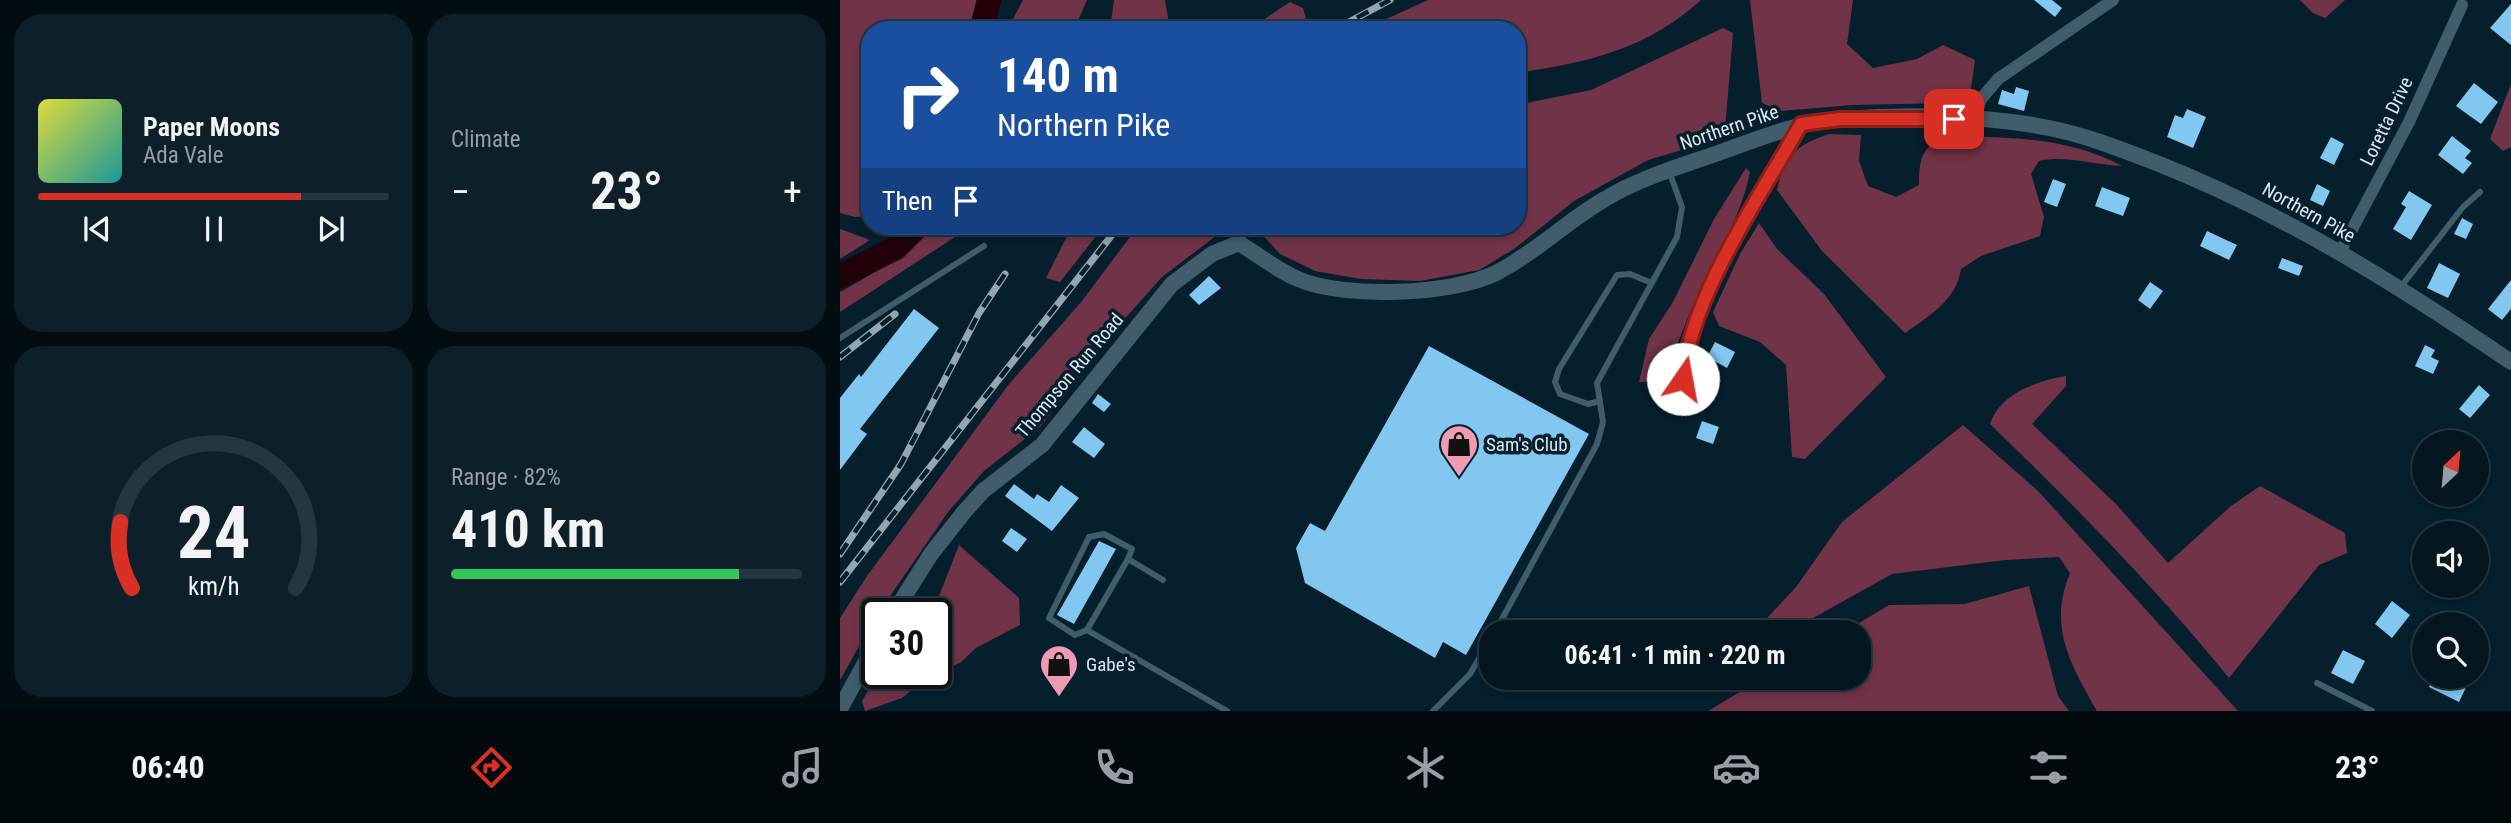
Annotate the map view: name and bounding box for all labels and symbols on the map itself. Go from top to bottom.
street label: Loretta Drive [2355,73,2418,169]
pin [1924,89,1984,149]
street label: Northern Pike [1677,100,1782,155]
street label: Northern Pike [2258,177,2359,247]
street label: Thompson Run Road [1011,309,1128,442]
position arrow [1646,342,1720,416]
shop icon: Sam's Club [1438,423,1480,478]
north arrow [2412,430,2488,508]
place label: Sam's Club [1486,433,1568,456]
speed limit sign: 30 [861,598,952,689]
shop icon: Gabe's [1038,643,1080,698]
place label: Gabe's [1086,653,1136,676]

